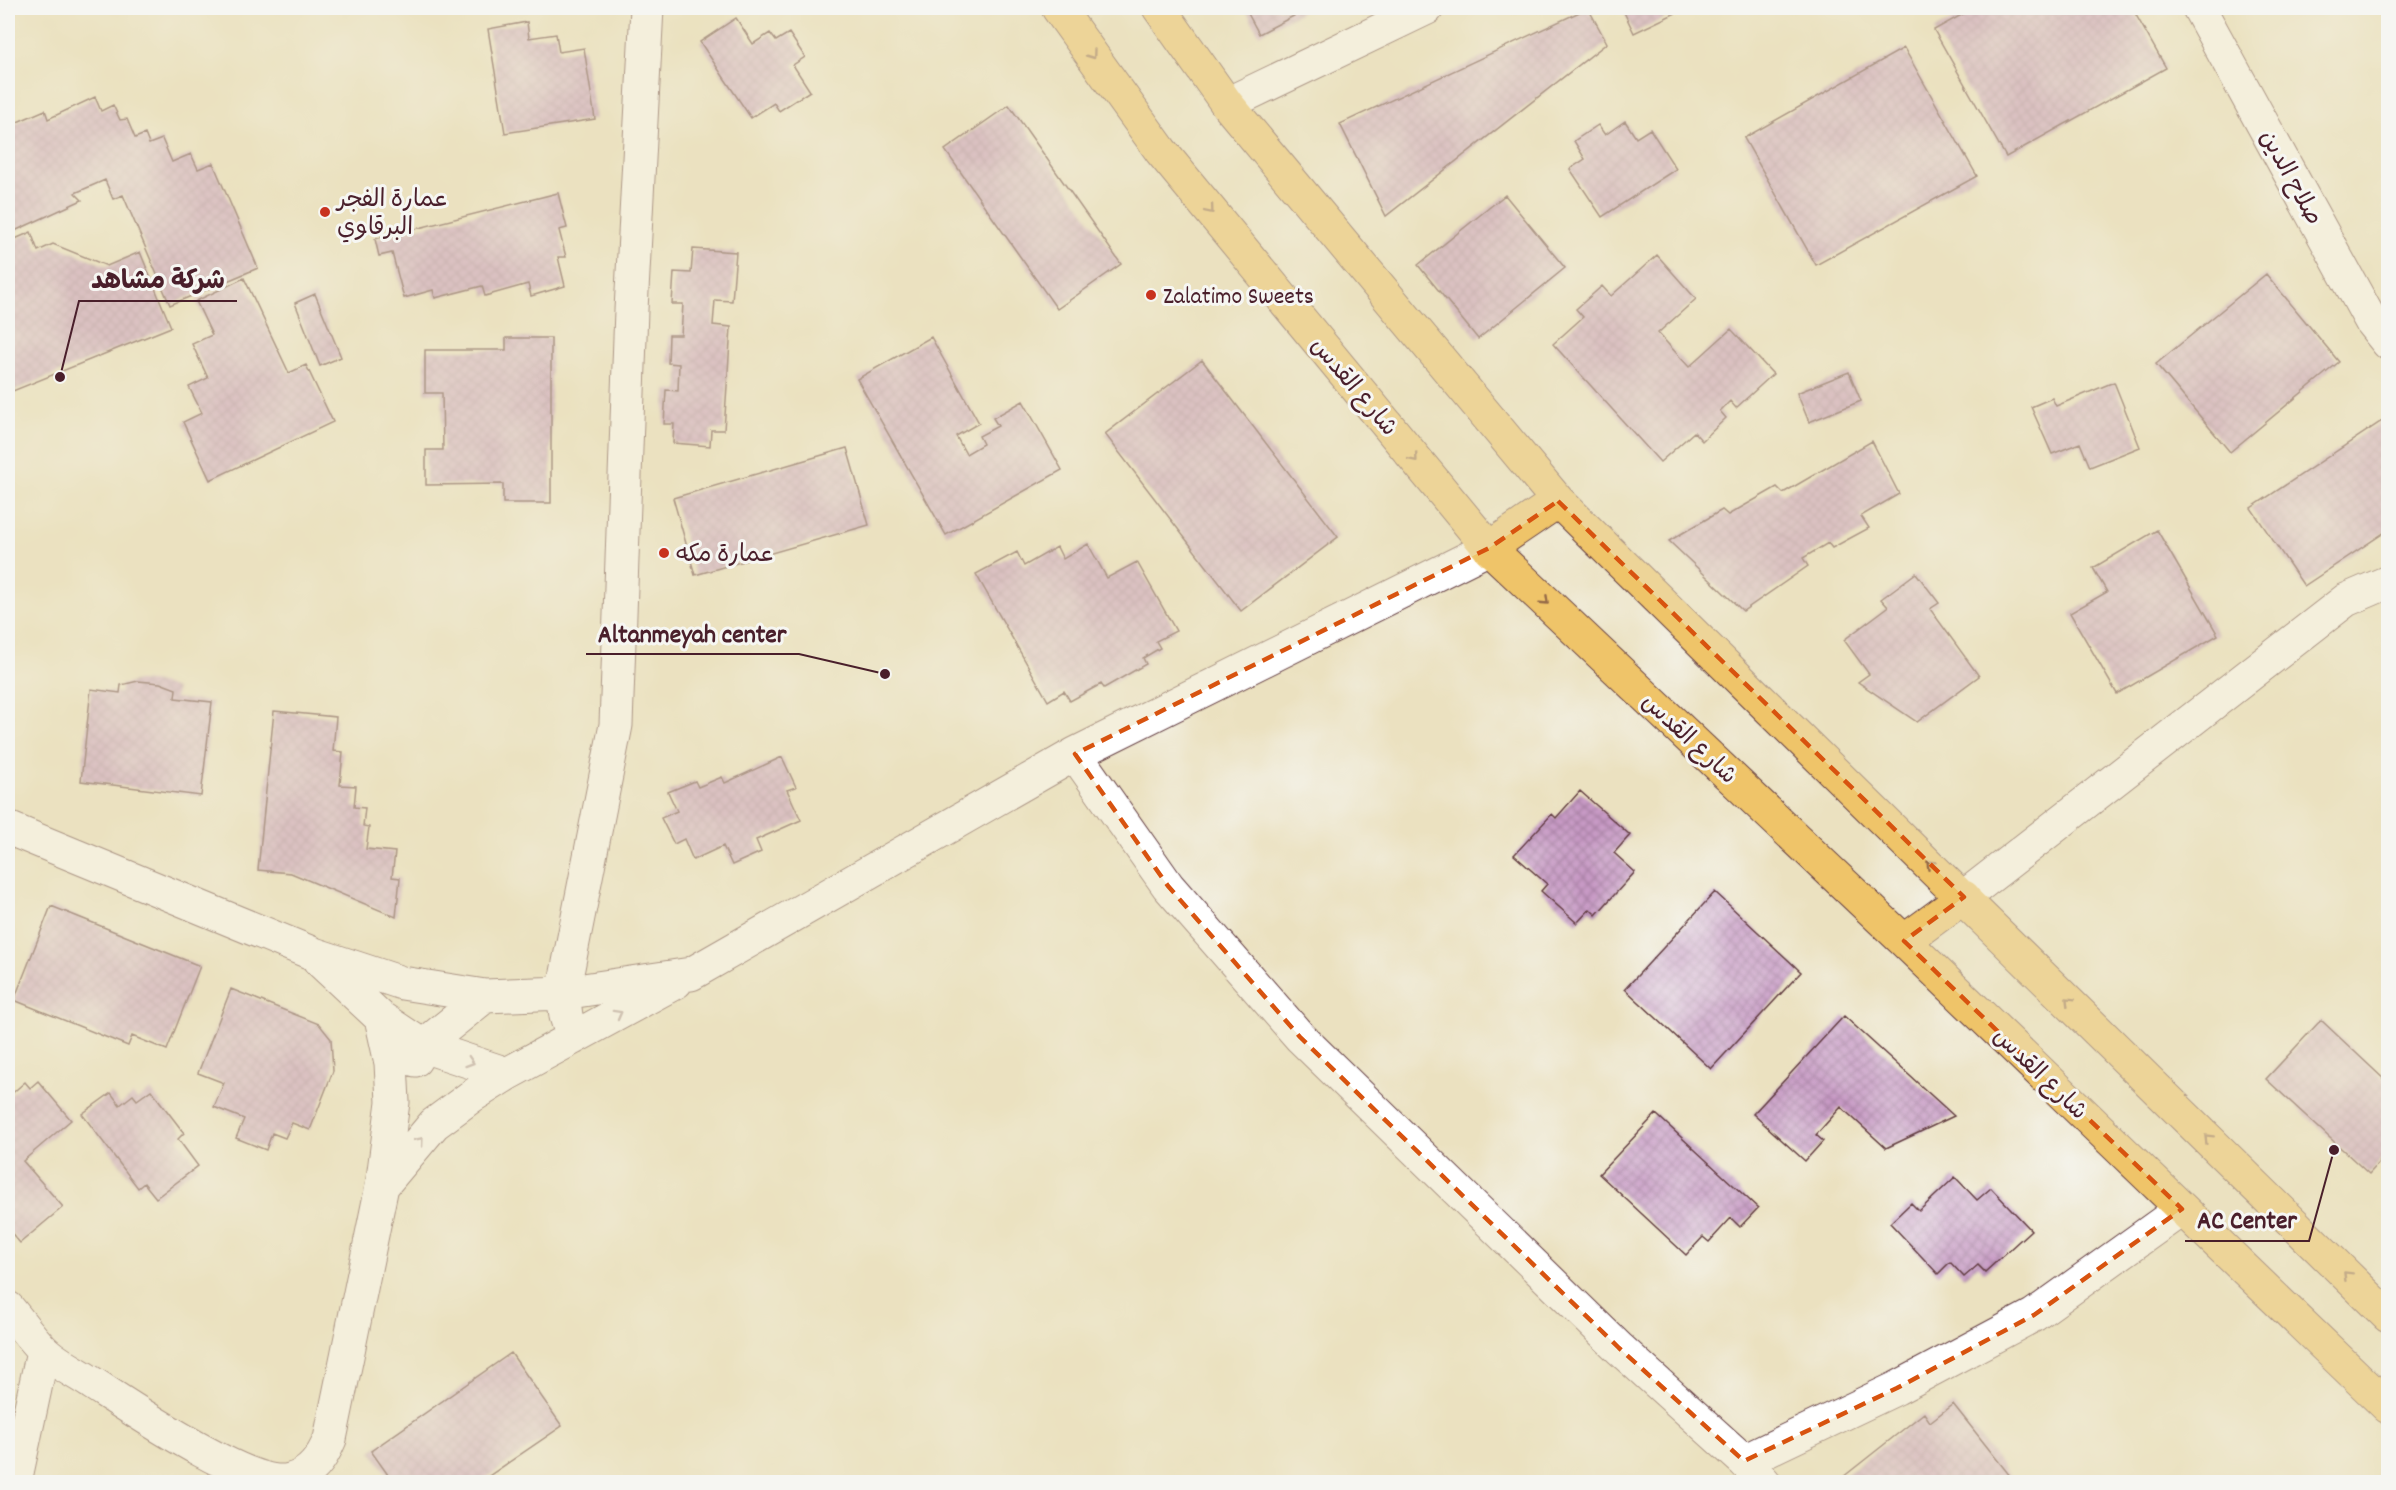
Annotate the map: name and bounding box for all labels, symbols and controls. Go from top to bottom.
one-way arrow [1085,48,1096,59]
street label: صلاح الدين [2249,125,2329,232]
place label: عمارة الفجر البرقاوي [335,184,449,246]
one-way arrow [1202,203,1213,214]
marker: عمارة الفجر البرقاوي [318,205,332,219]
callout: شركة مشاهد [79,257,237,301]
text: شركة مشاهد [91,264,225,301]
place label: Zalatimo Sweets [1163,281,1314,315]
marker: Zalatimo Sweets [1144,288,1158,302]
street label: شارع القدس [1301,331,1404,445]
one-way arrow [1407,451,1418,462]
place label: عمارة مكه [676,539,775,573]
marker: عمارة مكه [657,546,671,560]
one-way arrow [1538,594,1549,605]
callout: Altanmeyah center [586,610,799,654]
text: Altanmeyah center [598,618,787,655]
street label: شارع القدس [1632,687,1743,794]
one-way arrow [1927,861,1938,872]
one-way arrow [2066,998,2077,1009]
one-way arrow [612,1010,622,1021]
street label: شارع القدس [1984,1021,2094,1129]
one-way arrow [464,1055,475,1067]
one-way arrow [2205,1134,2215,1145]
one-way arrow [413,1137,424,1148]
callout: AC Center [2185,1197,2309,1241]
text: AC Center [2197,1204,2297,1241]
one-way arrow [2343,1271,2353,1282]

